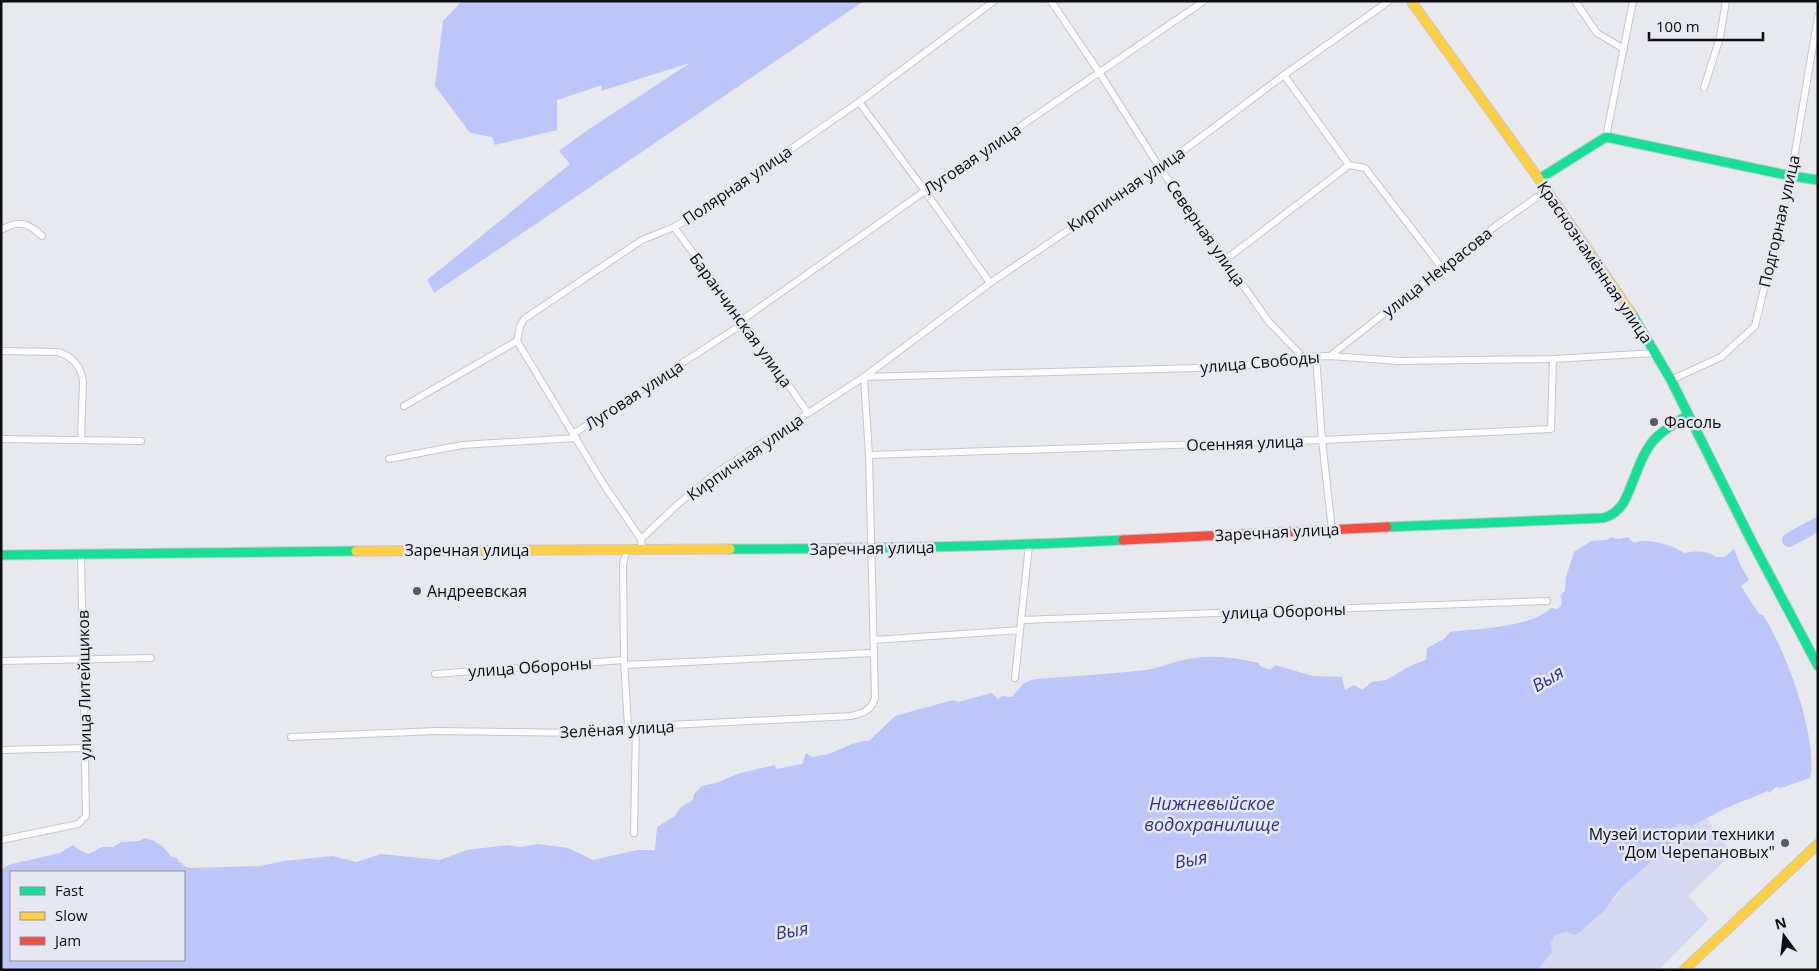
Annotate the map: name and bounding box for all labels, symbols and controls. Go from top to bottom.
scale bar [1649,10,1763,42]
text: 100 m [1656,16,1700,36]
street label: Луговая улица [919,118,1025,200]
street label: Полярная улица [678,140,796,230]
street label: Кирпичная улица [1063,141,1189,237]
street label: Подгорная улица [1753,153,1805,289]
street label: Северная улица [1161,175,1251,291]
street label: Краснознамённая улица [1532,176,1658,348]
street label: улица Некрасова [1378,222,1496,322]
street label: Баранчинская улица [685,248,797,392]
street label: улица Свободы [1199,346,1321,378]
street label: Луговая улица [581,355,687,435]
street label: Кирпичная улица [682,408,808,506]
place label: Фасоль [1664,411,1722,433]
marker: Фасоль [1648,416,1660,428]
street label: Осенняя улица [1186,430,1304,456]
street label: Заречная улица [1214,518,1340,546]
street label: Заречная улица [809,536,935,560]
street label: Заречная улица [405,539,529,561]
place label: Андреевская [427,580,527,602]
marker: Андреевская [411,585,423,597]
street label: улица Обороны [1222,598,1346,624]
street label: улица Литейщиков [72,610,96,760]
street label: улица Обороны [467,652,593,682]
water label: Выя [1527,659,1568,697]
street label: Зелёная улица [559,715,675,743]
water label: Нижневыйское водохранилище [1144,791,1280,836]
place label: Музей истории техники "Дом Черепановых" [1589,823,1775,863]
marker: Музей истории техники "Дом Черепановых" [1779,837,1791,849]
water label: Выя [1172,844,1209,874]
legend [10,871,185,961]
text: Fast [55,880,84,900]
text: Slow [55,905,88,925]
north arrow [1759,911,1809,961]
text: N [1773,912,1788,934]
water label: Выя [773,915,810,945]
text: Jam [53,930,81,950]

